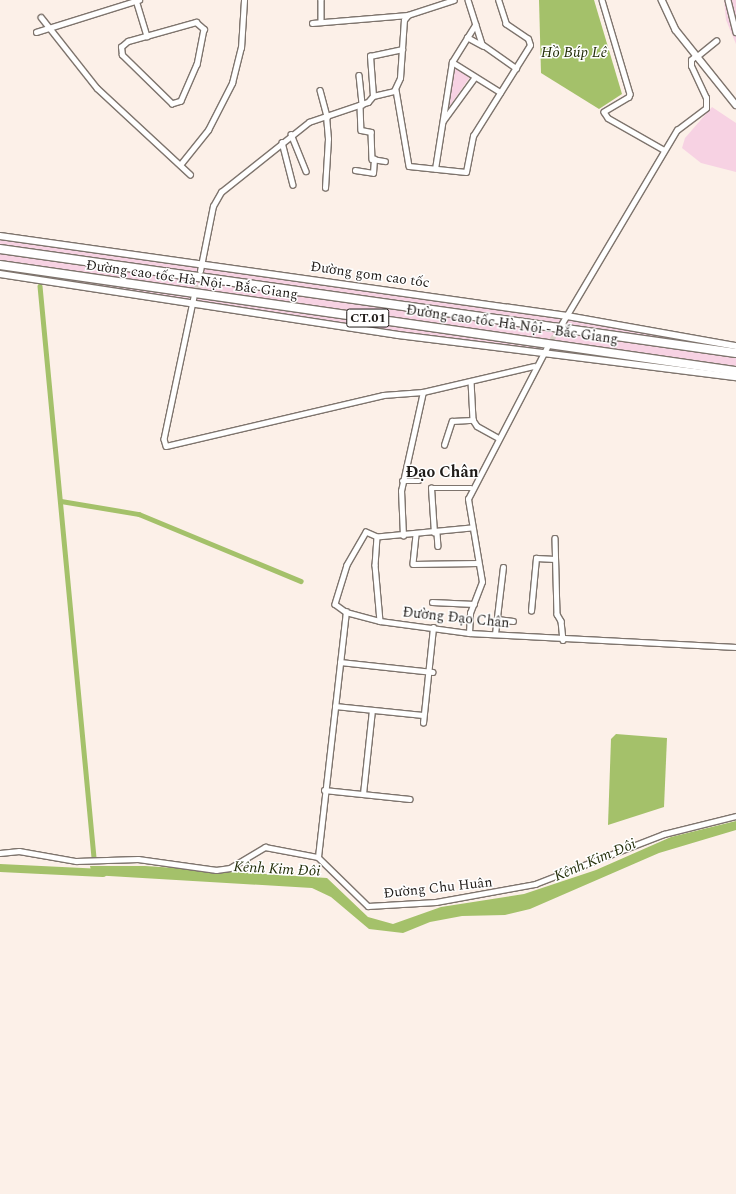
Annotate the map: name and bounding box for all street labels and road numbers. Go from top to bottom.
street label: Đường cao tốc Hà Nội - Bắc Giang [85,257,299,303]
street label: Đường gom cao tốc [309,258,431,292]
street label: Đường cao tốc Hà Nội - Bắc Giang [405,302,619,348]
road number: CT.01 [346,307,390,329]
street label: Đường Đạo Chân [402,604,510,632]
street label: Đường Chu Huân [383,874,493,902]

